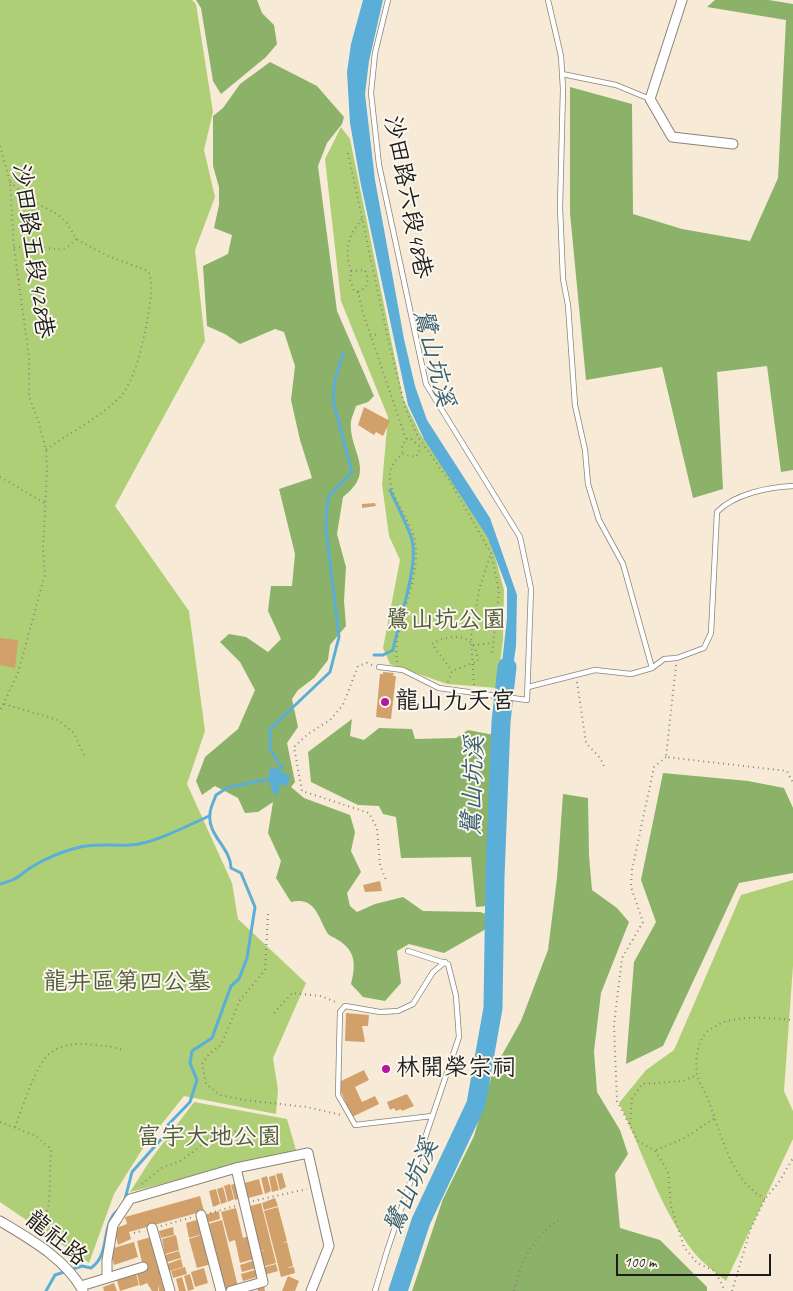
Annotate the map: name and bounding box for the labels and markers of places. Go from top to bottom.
place label: 龍山九天宮 [395,688,515,716]
marker: 龍山九天宮 [379,696,391,708]
place label: 林開榮宗祠 [396,1055,516,1083]
marker: 林開榮宗祠 [380,1063,392,1075]

